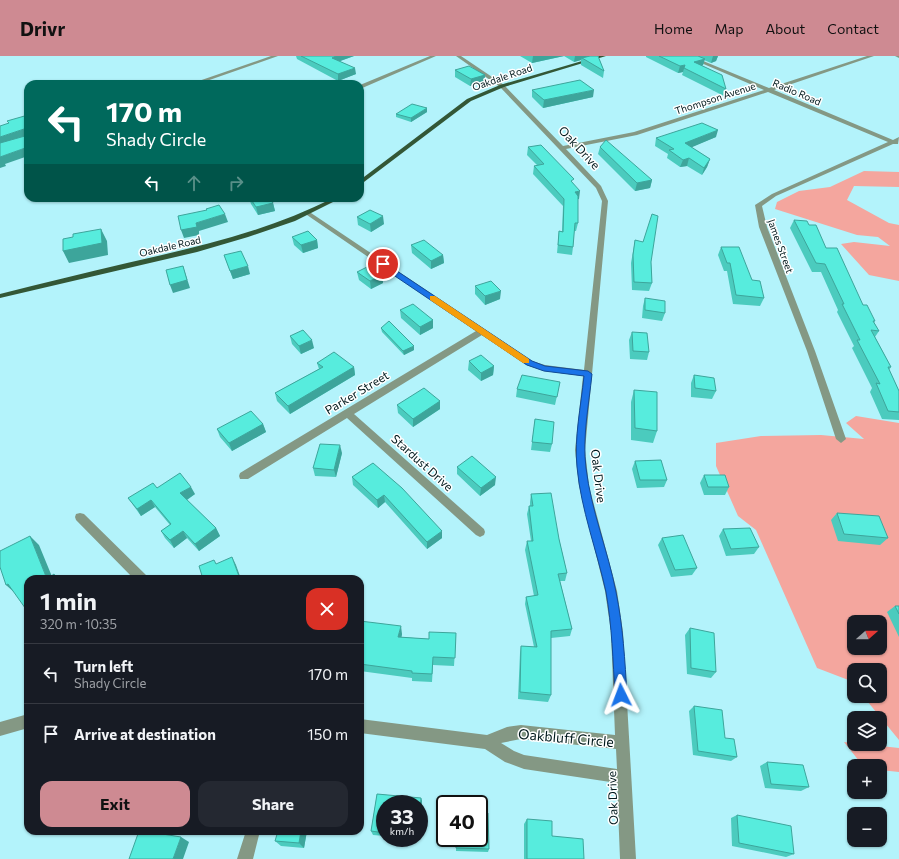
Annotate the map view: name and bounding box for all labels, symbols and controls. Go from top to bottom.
text: Drivr [20,17,65,40]
text: Home [654,20,693,37]
text: Map [715,20,743,37]
text: About [765,20,805,37]
text: Contact [827,20,879,37]
street label: Oakdale Road [470,61,534,93]
street label: Radio Road [771,76,823,108]
street label: Thompson Avenue [673,79,757,117]
text: 170 m [106,94,182,128]
icon: left [40,96,92,148]
street label: Oak Drive [556,123,603,172]
text: Shady Circle [106,128,206,150]
icon: left [141,172,163,194]
icon: ahead [183,172,205,194]
icon: right [225,172,247,194]
street label: James Street [766,217,796,275]
street label: Oakdale Road [138,233,202,259]
pin [366,247,400,281]
icon: arrive [372,253,394,275]
street label: Parker Street [322,368,391,417]
street label: Stardust Drive [389,431,456,494]
street label: Oak Drive [589,448,609,503]
text: 1 min [40,586,97,615]
button: close [306,588,348,630]
north arrow [847,615,887,655]
map controls [847,615,887,847]
text: 320 m · 10:35 [40,616,117,632]
text: Turn left [74,657,133,675]
icon: left [40,663,62,685]
button: search [847,663,887,703]
text: 170 m [308,665,348,683]
position arrow [600,674,642,716]
text: Shady Circle [74,675,146,691]
button: layers [847,711,887,751]
icon: arrive [40,723,62,745]
text: Arrive at destination [74,725,216,743]
text: 150 m [307,725,348,743]
street label: Oakbluff Circle [518,725,615,750]
button: + [847,759,887,799]
street label: Oak Drive [604,771,620,825]
button: Exit [40,781,190,827]
button: Share [198,781,348,827]
speed limit sign: 40 [436,795,488,847]
text: 33 [390,804,414,828]
button: − [847,807,887,847]
text: km/h [390,825,414,837]

